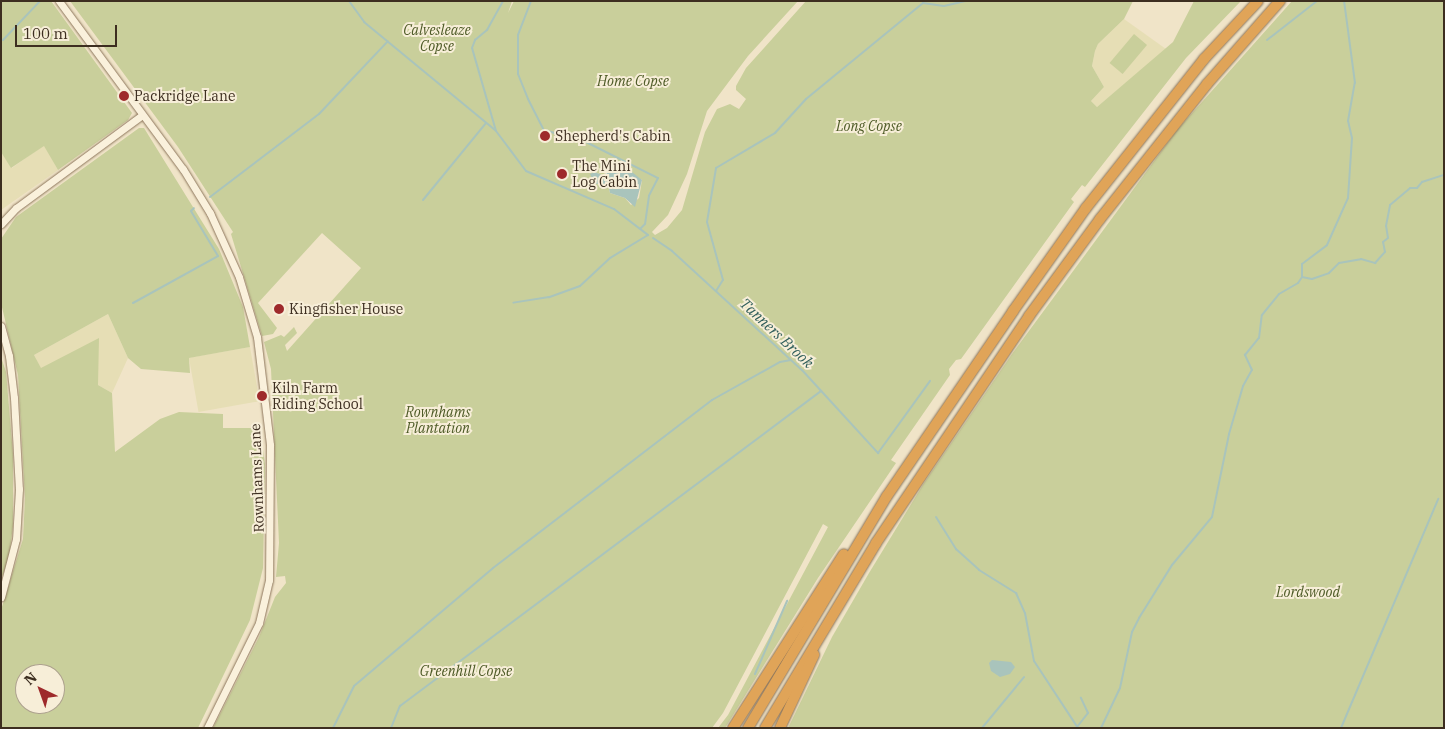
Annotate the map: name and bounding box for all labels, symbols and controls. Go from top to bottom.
scale bar [18,15,120,47]
park label: Calvesleaze Copse [403,22,471,54]
text: 100 m [23,24,68,43]
park label: Home Copse [597,73,669,89]
place label: Packridge Lane [134,88,235,104]
marker: Packridge Lane [118,90,130,102]
park label: Long Copse [836,118,902,134]
place label: Shepherd's Cabin [555,128,671,144]
marker: Shepherd's Cabin [539,130,551,142]
place label: The Mini Log Cabin [572,158,637,190]
marker: The Mini Log Cabin [556,168,568,180]
water label: Tanners Brook [736,294,818,372]
place label: Kingfisher House [289,301,403,317]
marker: Kingfisher House [273,303,285,315]
place label: Kiln Farm Riding School [272,380,363,412]
marker: Kiln Farm Riding School [256,390,268,402]
park label: Rownhams Plantation [405,404,471,437]
street label: Rownhams Lane [247,423,267,533]
park label: Lordswood [1276,584,1340,600]
park label: Greenhill Copse [420,663,512,679]
north arrow [15,664,65,714]
text: N [20,668,41,689]

